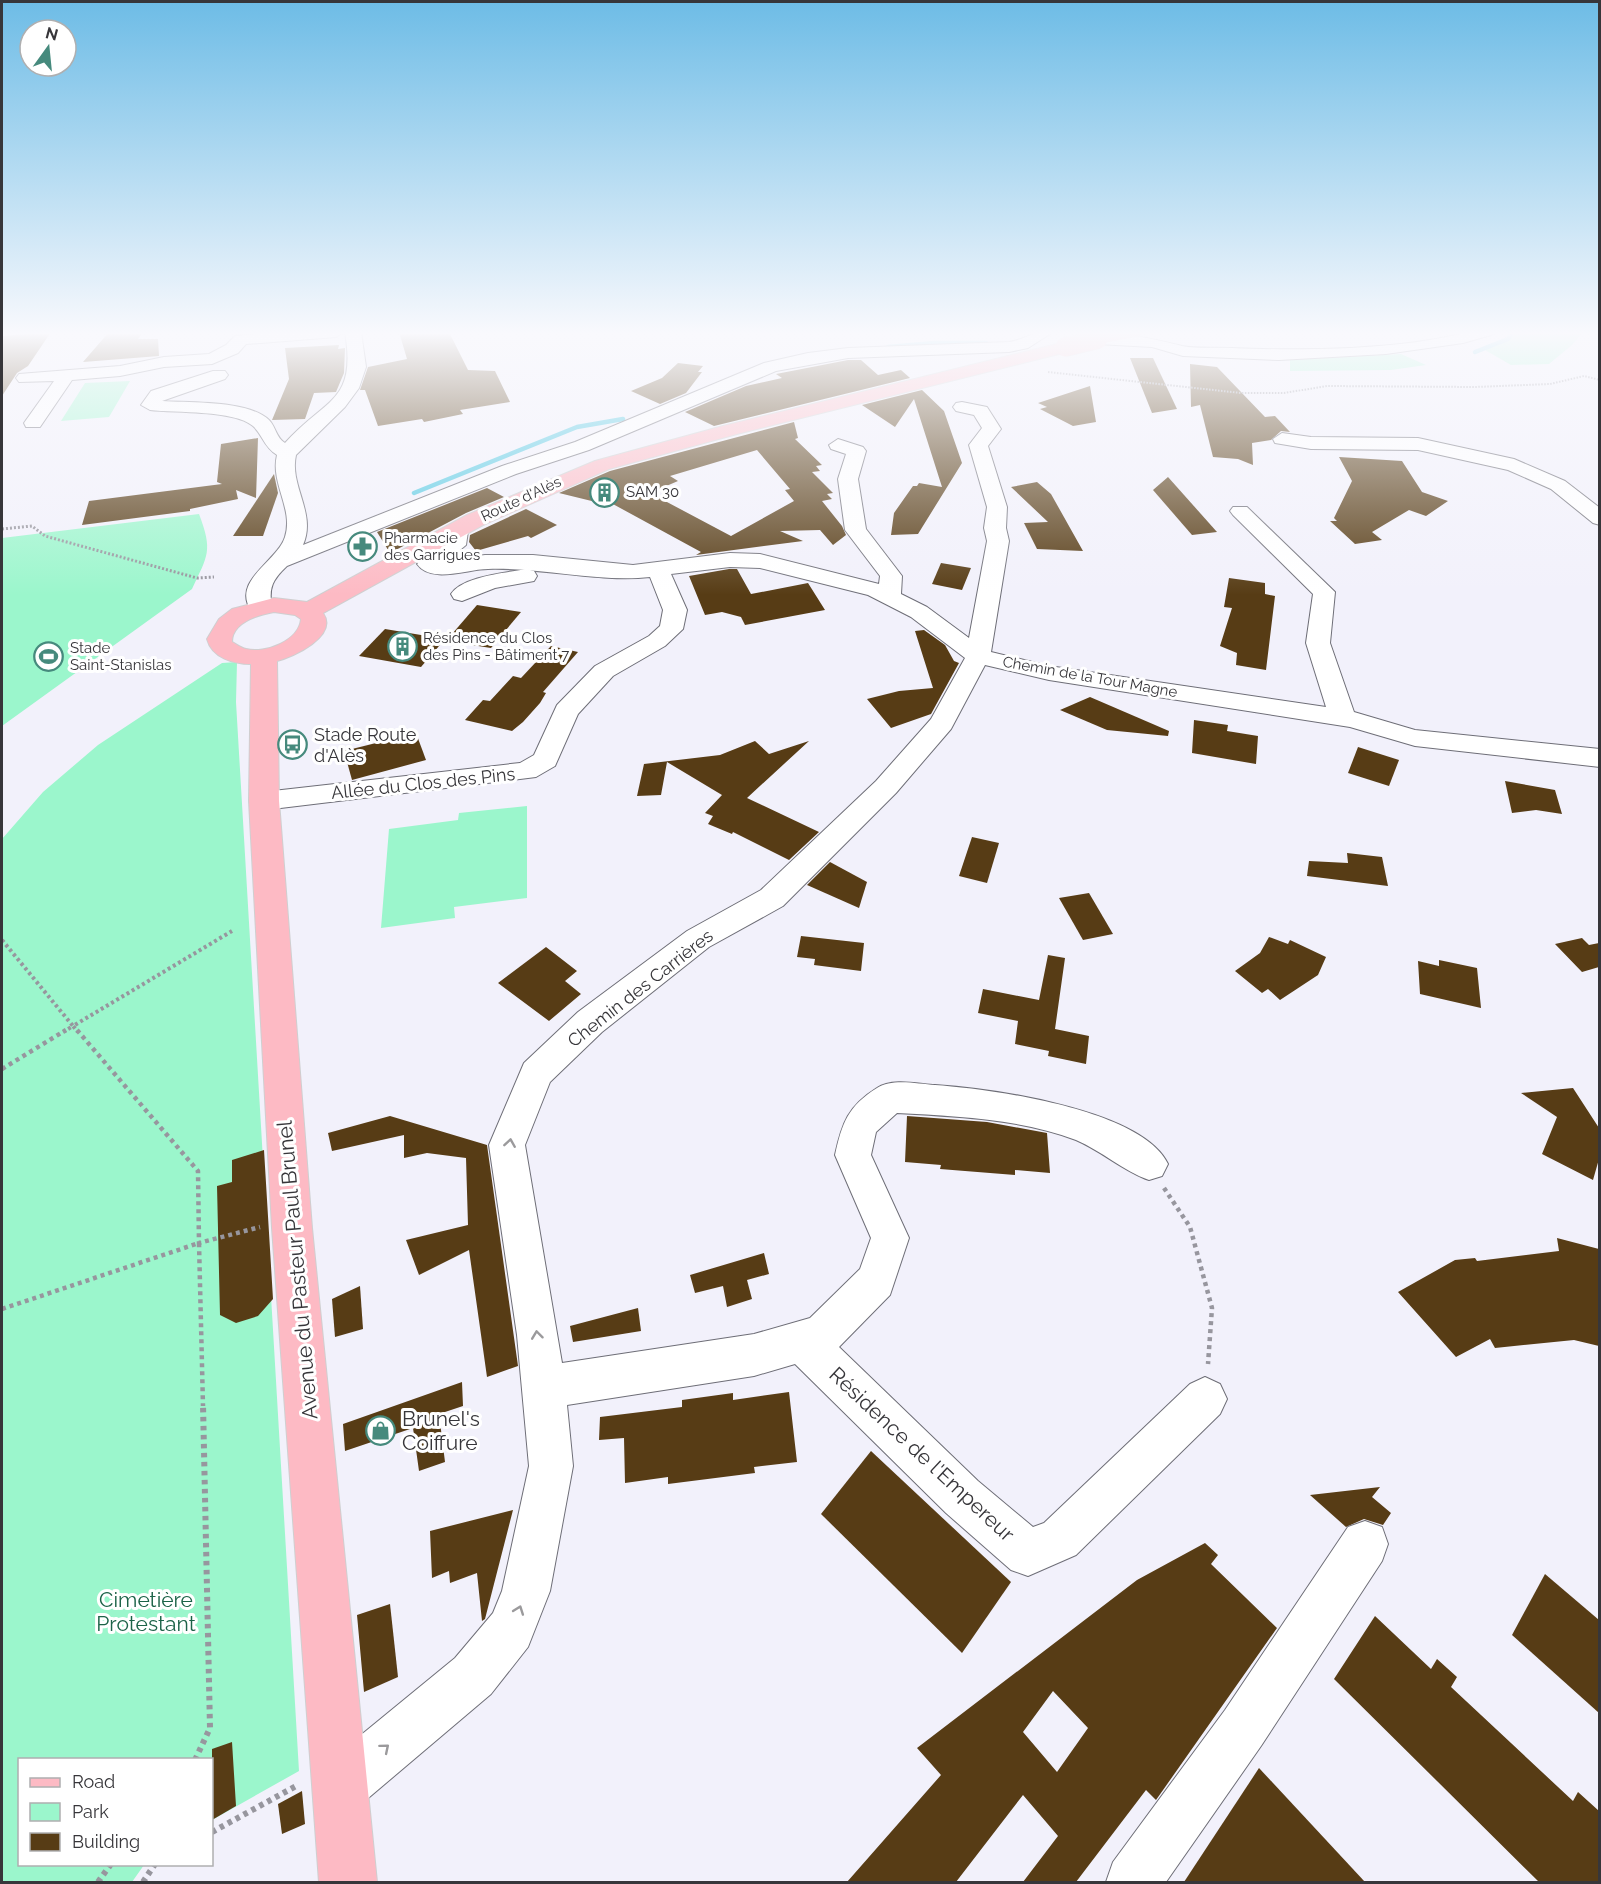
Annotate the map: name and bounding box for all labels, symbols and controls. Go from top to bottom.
north arrow [18,18,78,78]
text: N [43,23,60,45]
street label: Route d'Alès [478,473,564,525]
building icon: SAM 30 [589,476,621,508]
place label: SAM 30 [626,483,679,501]
place label: Pharmacie des Garrigues [384,529,480,564]
pharmacy icon: Pharmacie des Garrigues [347,531,379,563]
place label: Résidence du Clos des Pins - Bâtiment 7 [423,629,569,664]
building icon: Résidence du Clos des Pins - Bâtiment 7 [386,631,418,663]
place label: Stade Saint-Stanislas [70,639,171,674]
sports icon: Stade Saint-Stanislas [33,641,65,673]
street label: Chemin de la Tour Magne [1001,653,1179,701]
place label: Stade Route d'Alès [314,724,417,766]
bus stop icon: Stade Route d'Alès [277,728,309,760]
street label: Allée du Clos des Pins [330,763,516,803]
street label: Chemin des Carrières [563,925,717,1051]
street label: Avenue du Pasteur Paul Brunel [271,1119,323,1420]
one-way arrow [504,1138,516,1148]
one-way arrow [532,1331,544,1340]
street label: Résidence de l'Empereur [824,1362,1020,1547]
place label: Brunel's Coiffure [402,1406,480,1455]
shop icon: Brunel's Coiffure [365,1414,397,1446]
park label: Cimetière Protestant [96,1587,196,1636]
one-way arrow [511,1605,524,1616]
one-way arrow [379,1745,390,1756]
legend [18,1758,213,1866]
text: Road [72,1771,115,1792]
text: Park [72,1801,109,1822]
text: Building [72,1831,140,1852]

